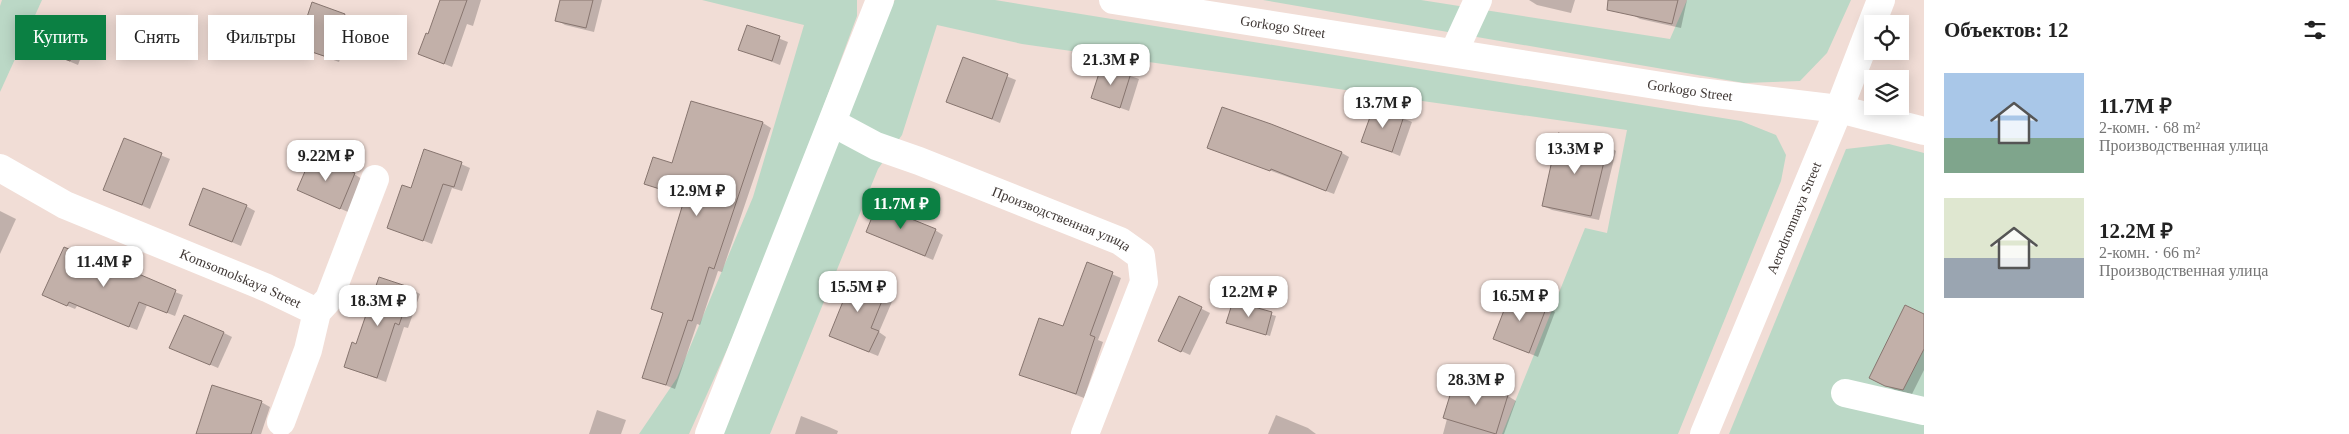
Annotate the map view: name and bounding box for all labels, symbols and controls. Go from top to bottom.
street label: Gorkogo Street [1239,13,1327,41]
chip: Купить [15,15,106,60]
chip: Снять [116,15,198,60]
chip: Фильтры [208,15,314,60]
chip: Новое [324,15,407,60]
map controls [1864,15,1909,115]
button: locate [1864,15,1909,60]
icon: filters [2301,16,2329,44]
text: Объектов: 12 [1944,18,2069,42]
pin: 21.3M ₽ [1065,44,1157,86]
text: 21.3M ₽ [1083,51,1139,68]
button: layers [1864,70,1909,115]
street label: Gorkogo Street [1646,77,1734,104]
pin: 13.7M ₽ [1337,86,1429,129]
icon: home [1984,93,2044,153]
text: 13.7M ₽ [1355,94,1411,111]
text: 11.7M ₽ [2099,94,2172,118]
text: 2-комн. · 68 m² [2099,119,2200,136]
pin: 13.3M ₽ [1529,132,1621,175]
text: Производственная улица [2099,137,2268,154]
pin: 9.22M ₽ [280,140,372,182]
text: 13.3M ₽ [1547,140,1603,157]
text: 9.22M ₽ [298,147,354,164]
street label: Aerodromnaya Street [1764,160,1824,276]
pin: 12.9M ₽ [651,174,743,217]
text: 12.9M ₽ [669,182,725,199]
street label: Производственная улица [990,184,1134,255]
pin: 11.7M ₽ [855,188,947,230]
text: 11.7M ₽ [873,195,929,212]
icon: home [1984,218,2044,278]
text: 12.2M ₽ [2099,219,2173,243]
text: 2-комн. · 66 m² [2099,244,2200,261]
pin: 11.4M ₽ [58,246,150,288]
street label: Komsomolskaya Street [178,246,303,311]
text: 11.4M ₽ [76,253,132,270]
text: Производственная улица [2099,262,2268,279]
pin: 15.5M ₽ [812,270,904,313]
pin: 12.2M ₽ [1203,276,1295,318]
text: 15.5M ₽ [830,278,886,295]
pin: 16.5M ₽ [1474,280,1566,322]
text: 12.2M ₽ [1221,283,1277,300]
pin: 18.3M ₽ [332,284,424,327]
text: 16.5M ₽ [1492,287,1548,304]
text: 18.3M ₽ [350,292,406,309]
pin: 28.3M ₽ [1430,364,1522,406]
text: 28.3M ₽ [1448,371,1504,388]

